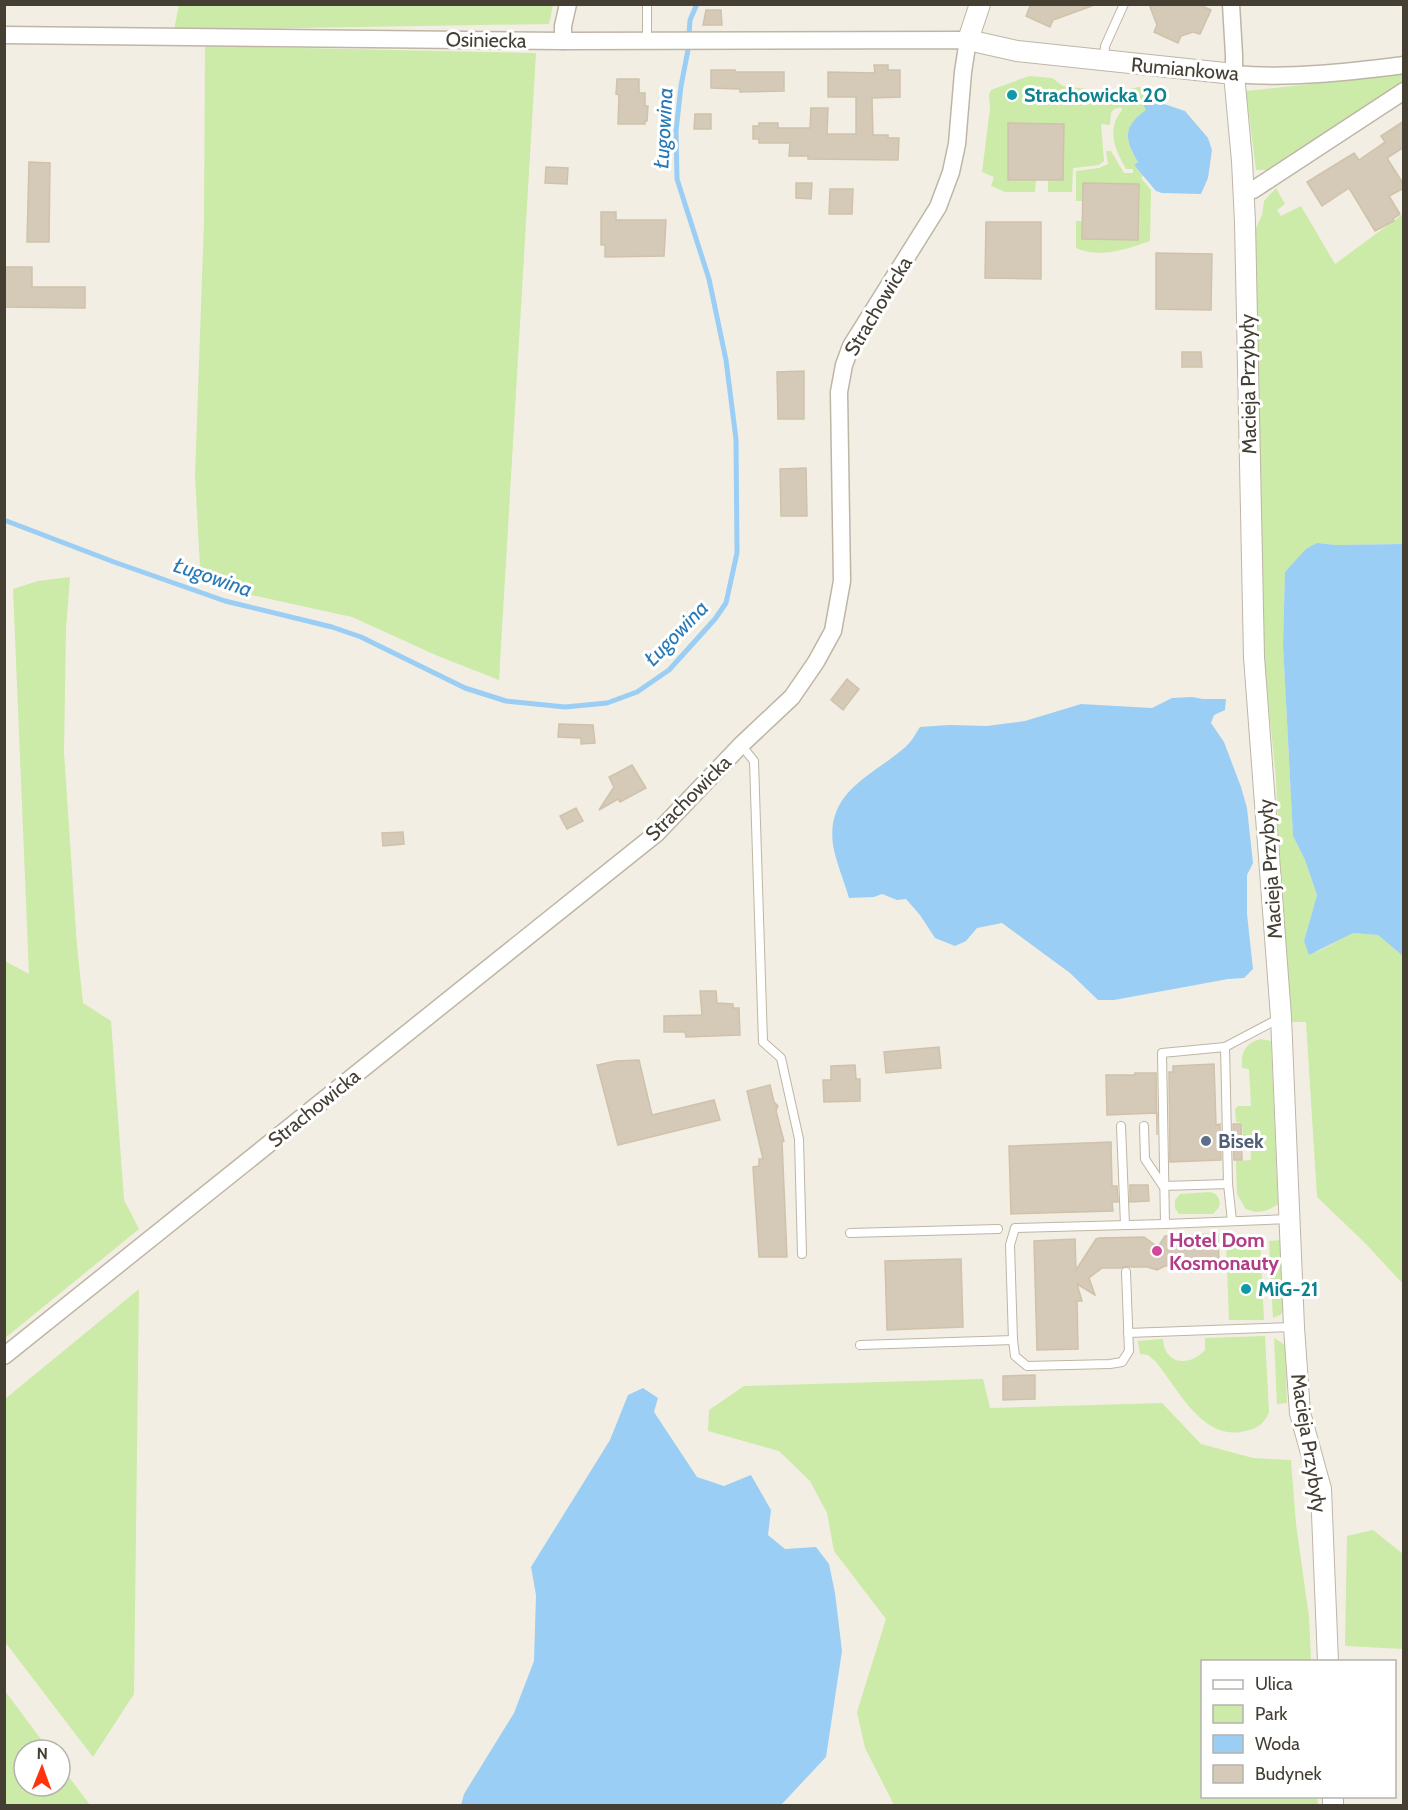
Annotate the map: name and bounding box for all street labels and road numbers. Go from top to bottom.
street label: Osiniecka [445,27,527,53]
street label: Rumiankowa [1130,52,1240,86]
street label: Strachowicka [839,252,917,360]
street label: Macieja Przybyły [1235,314,1261,454]
street label: Strachowicka [640,750,736,846]
street label: Macieja Przybyły [1253,798,1287,940]
street label: Strachowicka [263,1063,365,1152]
street label: Macieja Przybyły [1286,1372,1332,1514]

